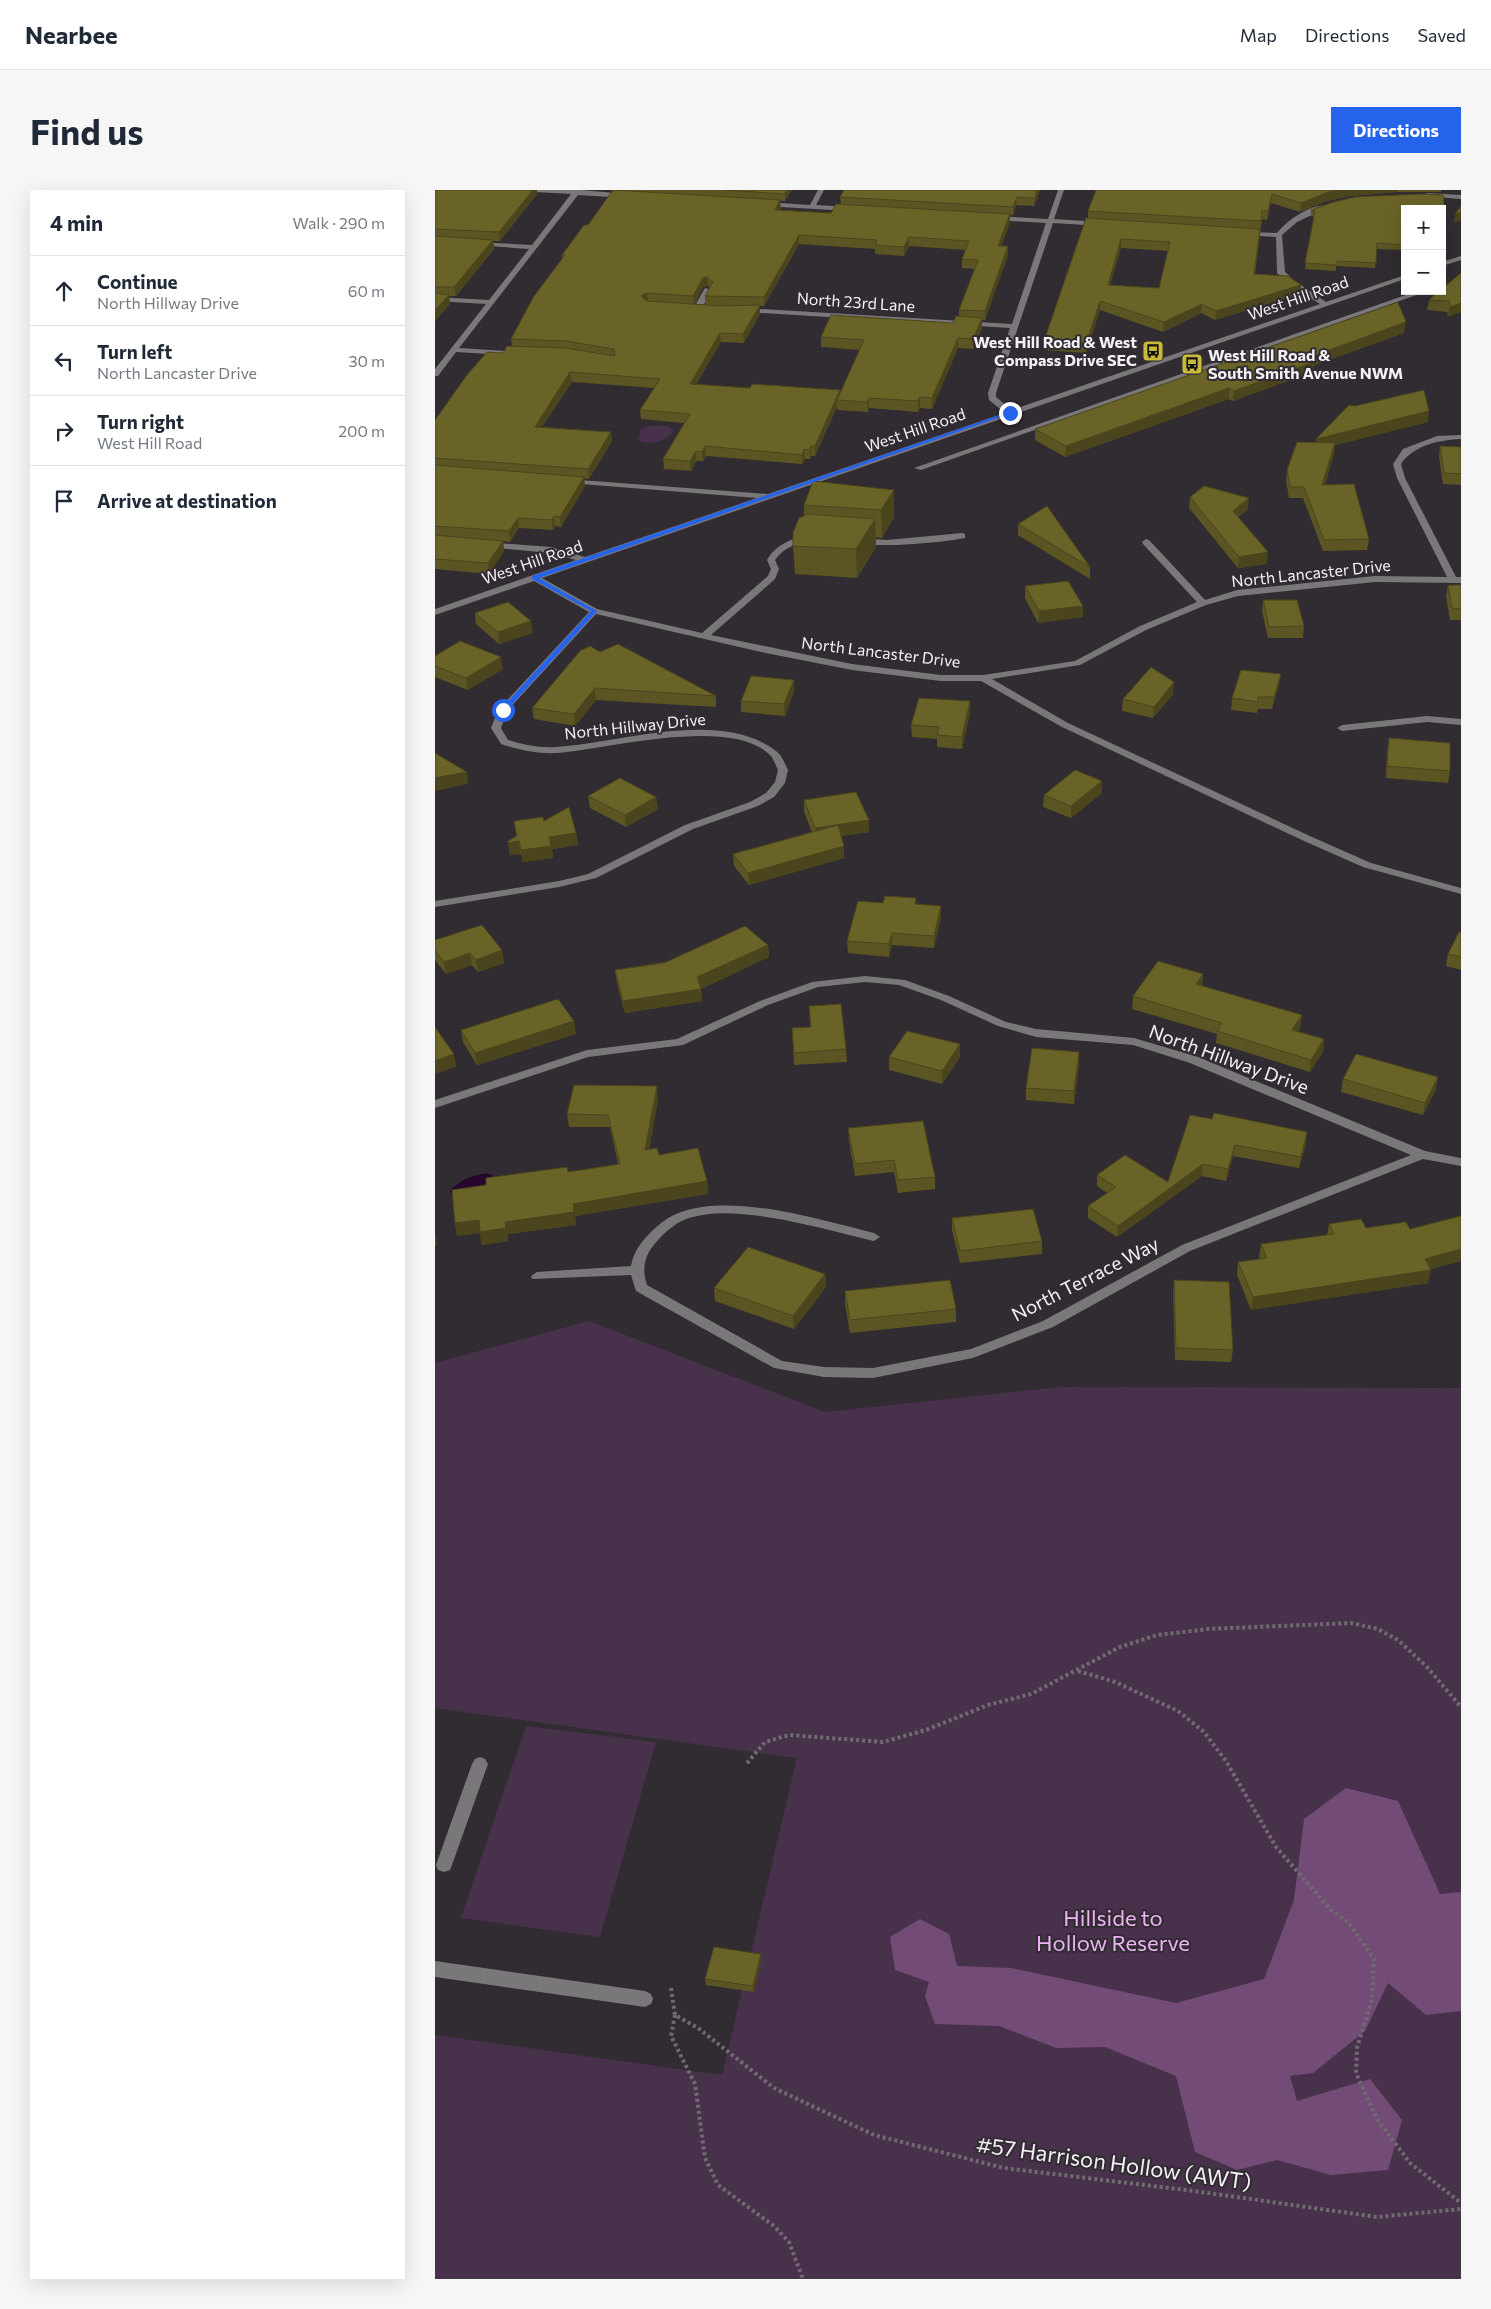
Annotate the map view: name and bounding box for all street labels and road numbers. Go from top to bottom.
street label: West Hill Road [1245,271,1351,324]
street label: North 23rd Lane [796,288,916,315]
street label: West Hill Road [862,403,968,456]
street label: West Hill Road [479,535,585,588]
street label: North Lancaster Drive [1230,555,1392,590]
street label: North Lancaster Drive [800,632,962,671]
street label: North Hillway Drive [563,709,706,742]
street label: North Hillway Drive [1146,1019,1312,1098]
street label: North Terrace Way [1007,1231,1162,1326]
street label: #57 Harrison Hollow (AWT) [975,2130,1253,2195]

